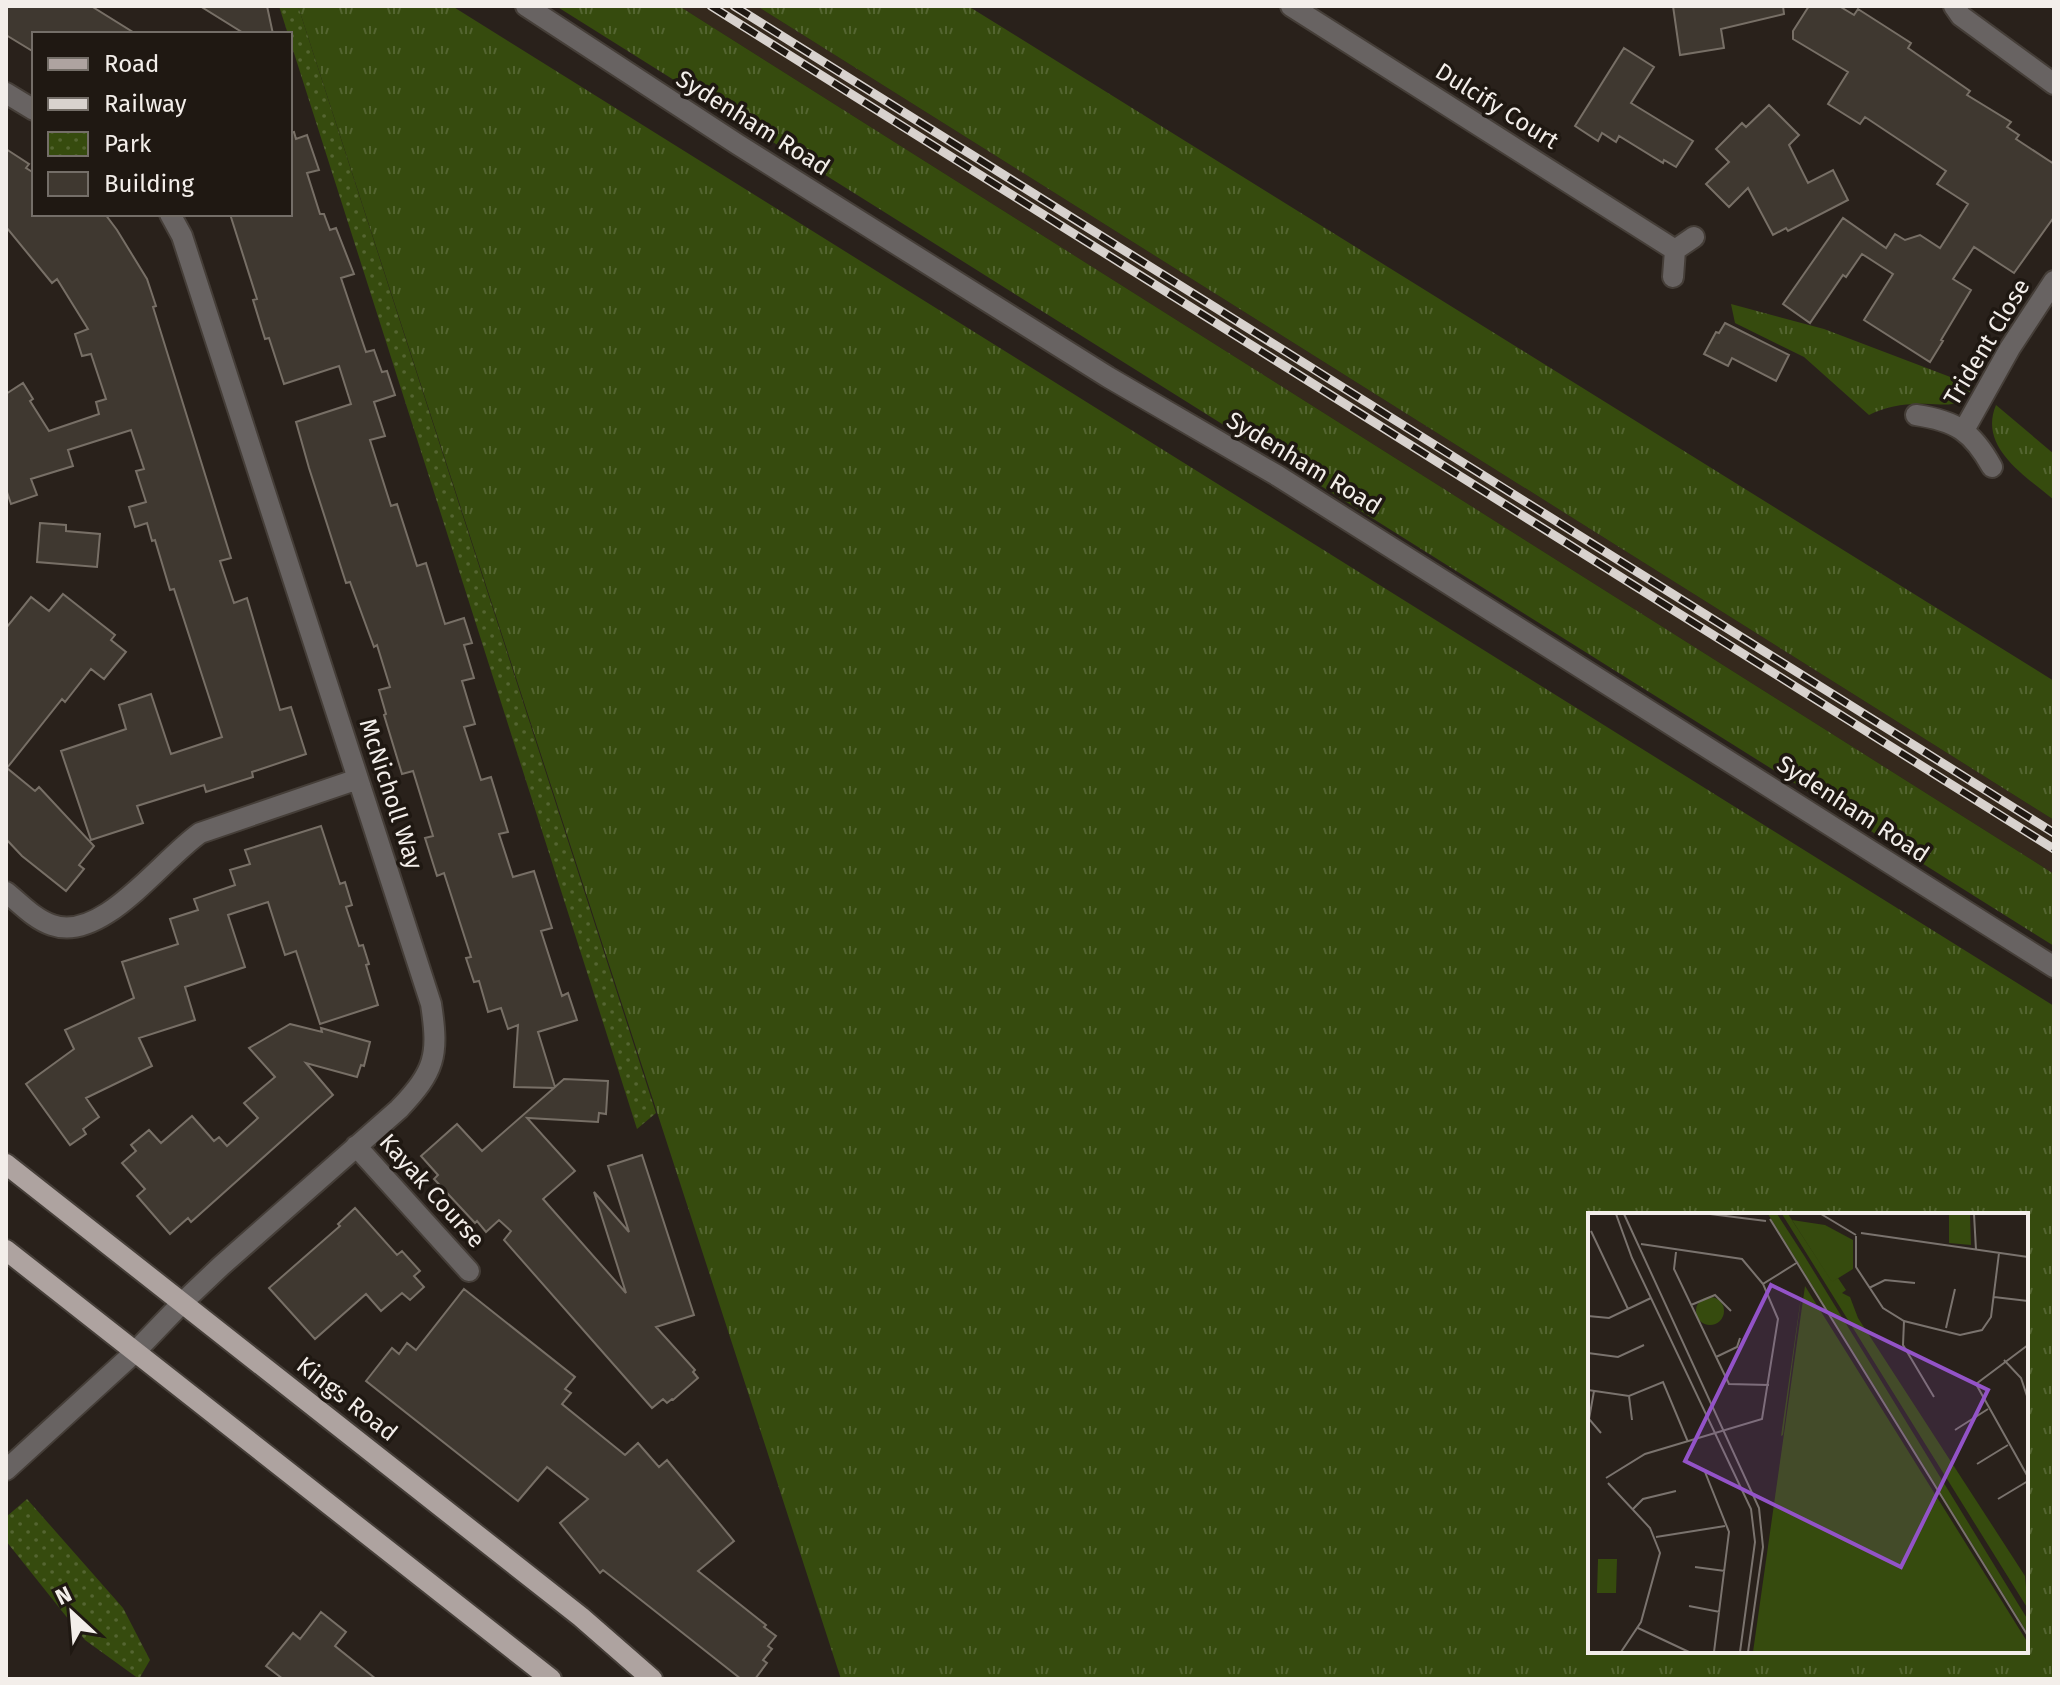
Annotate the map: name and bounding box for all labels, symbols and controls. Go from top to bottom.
legend [32,32,292,216]
text: Road [104,50,159,78]
street label: Dulcify Court [1430,57,1564,155]
street label: Sydenham Road [671,65,835,181]
text: Railway [104,90,187,118]
text: Park [104,130,152,158]
text: Building [104,170,194,198]
street label: Trident Close [1938,274,2036,410]
street label: Sydenham Road [1222,406,1386,520]
street label: McNicholl Way [353,715,429,873]
street label: Sydenham Road [1772,749,1934,869]
street label: Kayak Course [373,1128,491,1254]
inset map [1588,1213,2028,1653]
street label: Kings Road [291,1351,403,1447]
north arrow [32,1573,112,1653]
text: N [51,1580,76,1611]

